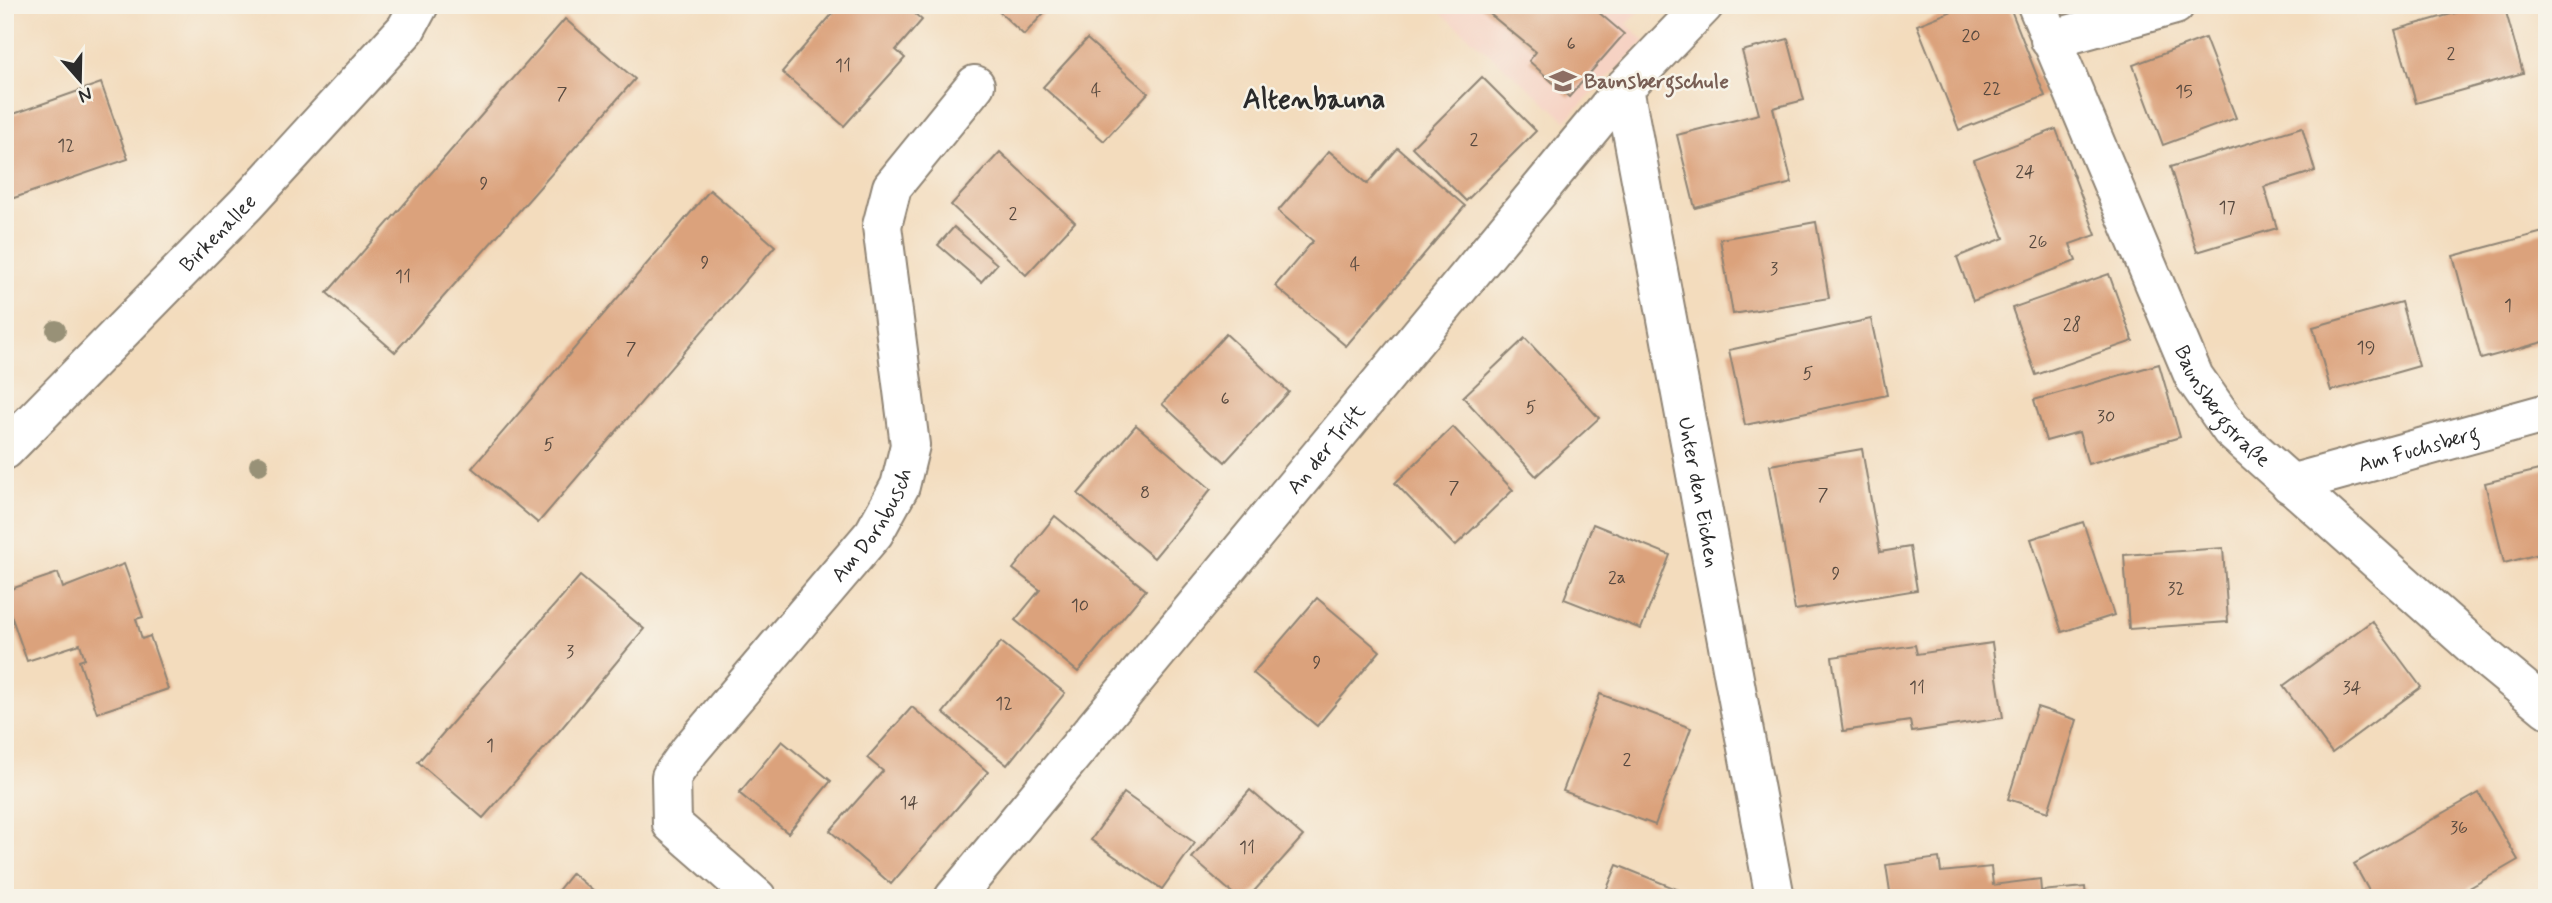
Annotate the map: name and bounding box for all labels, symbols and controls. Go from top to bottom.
house number: 20 [1961,24,1981,48]
house number: 6 [1566,32,1576,56]
house number: 2 [2447,42,2456,66]
north arrow [46,46,116,116]
house number: 11 [835,54,851,78]
school or university icon: Baunsbergschule [1548,66,1578,96]
place label: Baunsbergschule [1584,68,1729,98]
house number: 22 [1983,77,2001,101]
house number: 4 [1091,79,1101,103]
house number: 15 [2175,80,2193,104]
text: N [75,81,96,108]
house number: 7 [557,82,568,106]
district label: Altenbauna [1243,82,1385,119]
house number: 2 [1470,128,1479,152]
house number: 12 [57,134,75,158]
house number: 24 [2015,160,2035,184]
house number: 9 [480,172,489,196]
street label: Birkenallee [174,188,263,279]
house number: 17 [2218,196,2236,220]
house number: 2 [1009,202,1018,226]
house number: 26 [2029,230,2047,254]
house number: 9 [701,251,710,275]
house number: 4 [1350,253,1360,277]
house number: 3 [1770,257,1778,281]
house number: 11 [395,265,411,289]
house number: 1 [2504,294,2512,318]
house number: 28 [2063,313,2081,337]
house number: 19 [2357,336,2375,360]
house number: 7 [626,337,637,361]
street label: Baunsbergstraße [2167,341,2276,474]
house number: 5 [1803,362,1814,386]
house number: 6 [1220,387,1230,411]
house number: 5 [1526,396,1537,420]
street label: An der Trift [1281,398,1372,500]
house number: 30 [2097,405,2115,429]
street label: Unter den Eichen [1671,415,1726,570]
street label: Am Fuchsberg [2355,420,2483,480]
house number: 5 [544,433,555,457]
street label: Am Dornbusch [825,466,919,588]
house number: 7 [1449,476,1460,500]
house number: 8 [1140,481,1150,505]
house number: 7 [1818,483,1829,507]
house number: 9 [1832,562,1841,586]
house number: 2a [1608,566,1626,590]
house number: 32 [2167,577,2185,601]
house number: 10 [1071,594,1089,618]
house number: 3 [566,640,574,664]
house number: 9 [1313,651,1322,675]
house number: 11 [1909,676,1925,700]
house number: 34 [2342,676,2362,700]
house number: 12 [995,692,1013,716]
house number: 1 [486,734,494,758]
house number: 2 [1623,748,1632,772]
house number: 14 [900,791,919,815]
house number: 36 [2450,816,2468,840]
house number: 11 [1239,836,1255,860]

